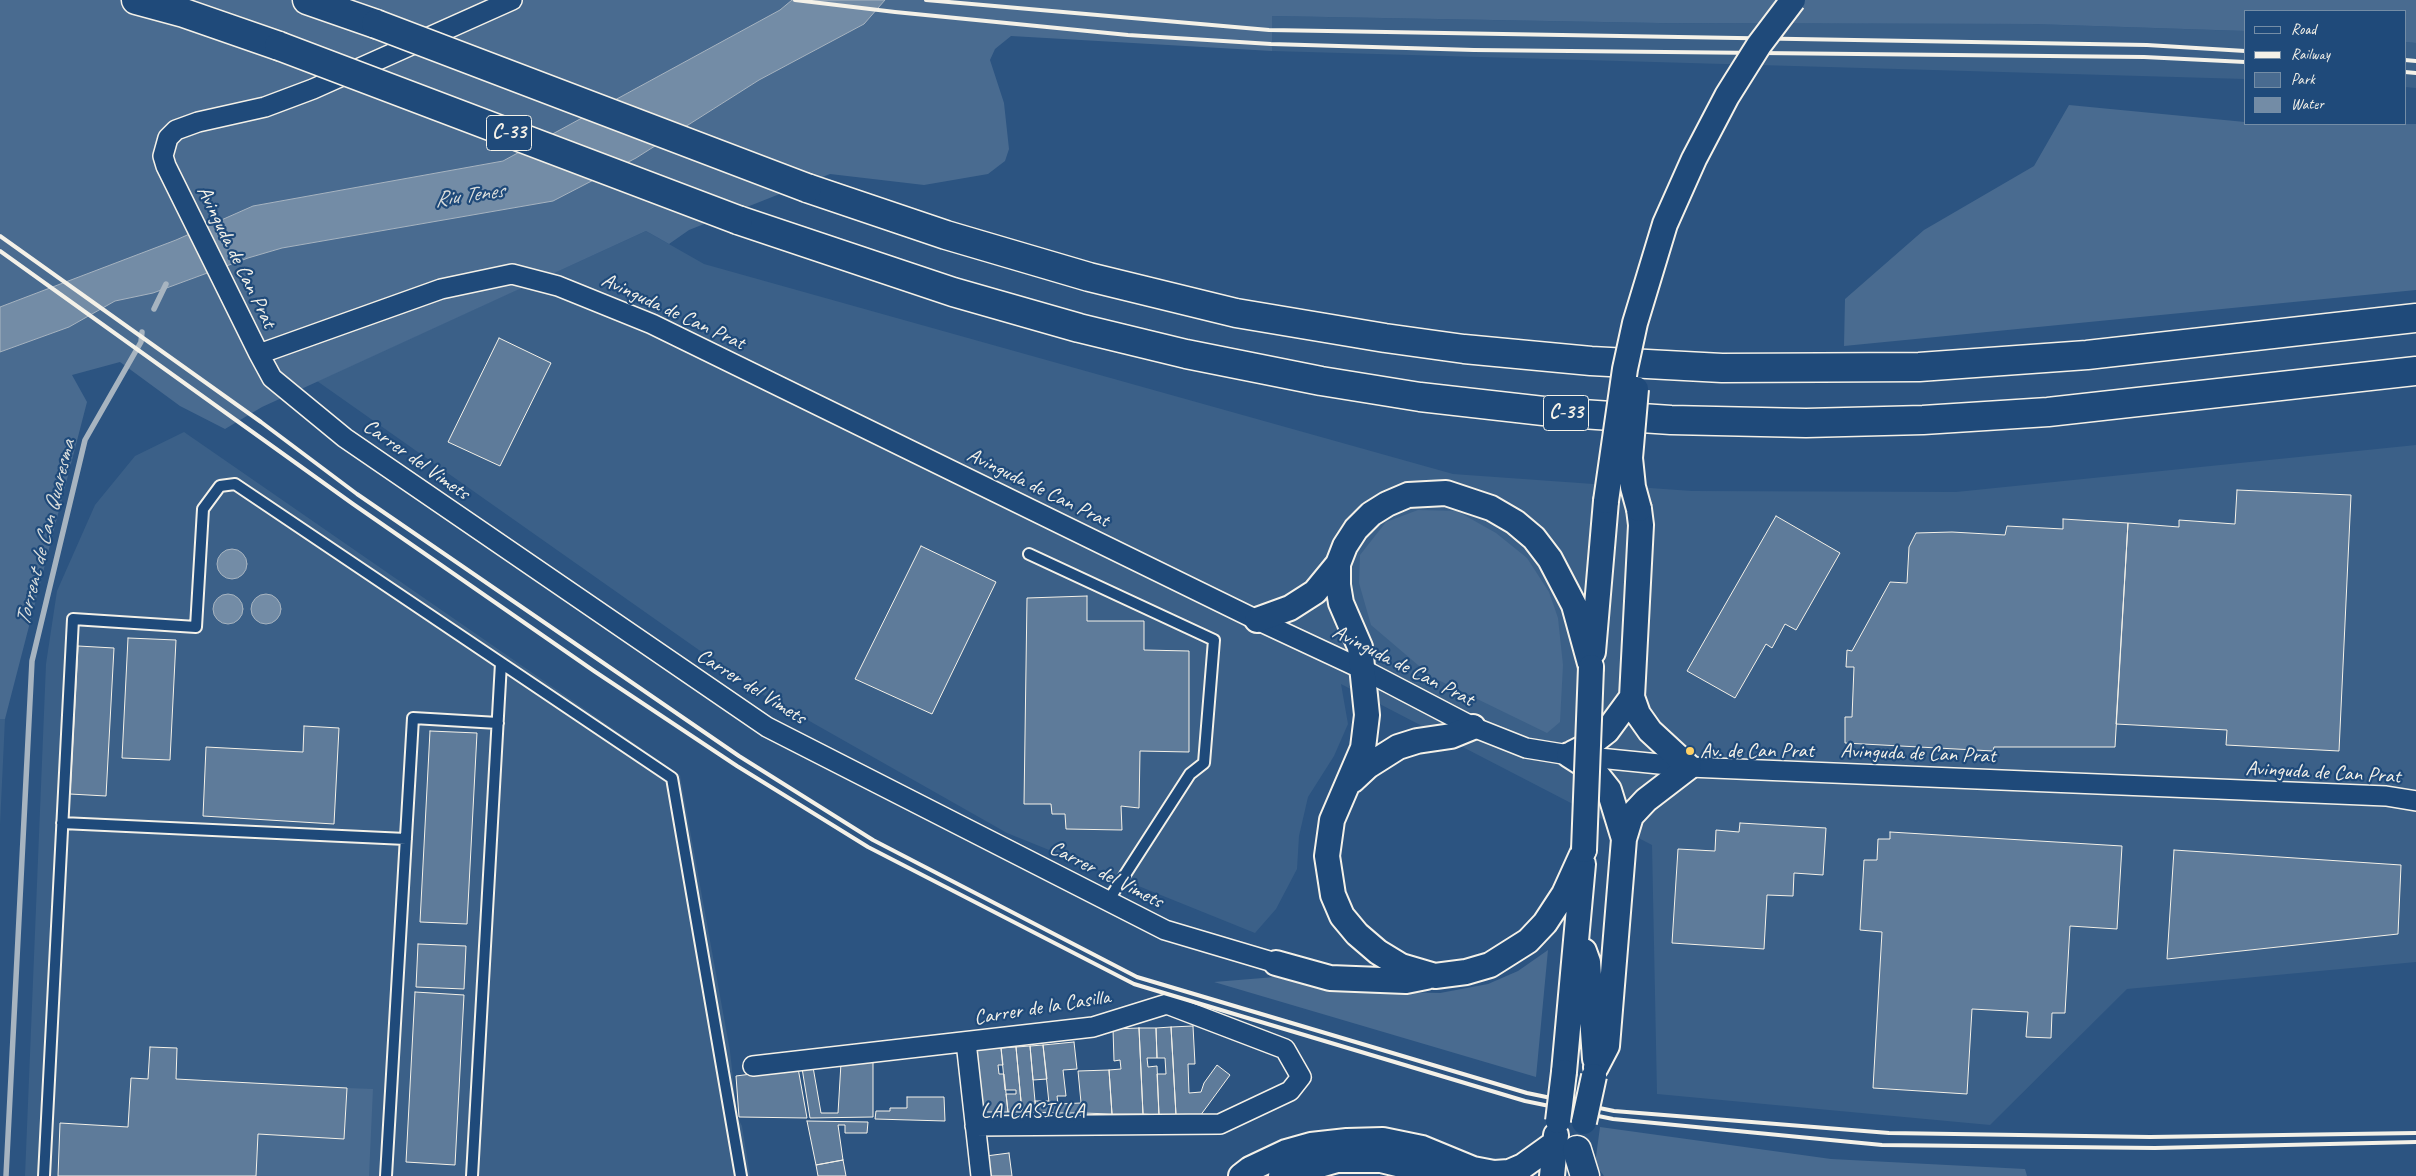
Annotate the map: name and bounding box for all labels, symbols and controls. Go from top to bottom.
legend [2244,10,2406,125]
text: Road [2291,20,2316,39]
text: Railway [2291,45,2330,64]
text: Park [2291,70,2315,89]
text: Water [2291,95,2324,114]
road number: C-33 [486,116,532,150]
water label: Riu Tenes [433,178,505,214]
street label: Avinguda de Can Prat [191,182,281,332]
street label: Avinguda de Can Prat [597,268,749,356]
road number: C-33 [1544,396,1588,430]
street label: Carrer del Vimets [358,414,474,506]
water label: Torrent de Can Quaresma [10,438,82,628]
street label: Avinguda de Can Prat [963,443,1113,533]
street label: Avinguda de Can Prat [1328,620,1478,712]
street label: Carrer del Vimets [692,643,810,731]
place label: Av. de Can Prat [1700,738,1814,764]
street label: Avinguda de Can Prat [1840,739,1996,769]
marker: Av. de Can Prat [1684,745,1696,757]
street label: Avinguda de Can Prat [2245,756,2401,790]
street label: Carrer del Vimets [1045,836,1167,914]
street label: Carrer de la Casilla [972,985,1112,1031]
district label: LA CASILLA [979,1098,1087,1124]

